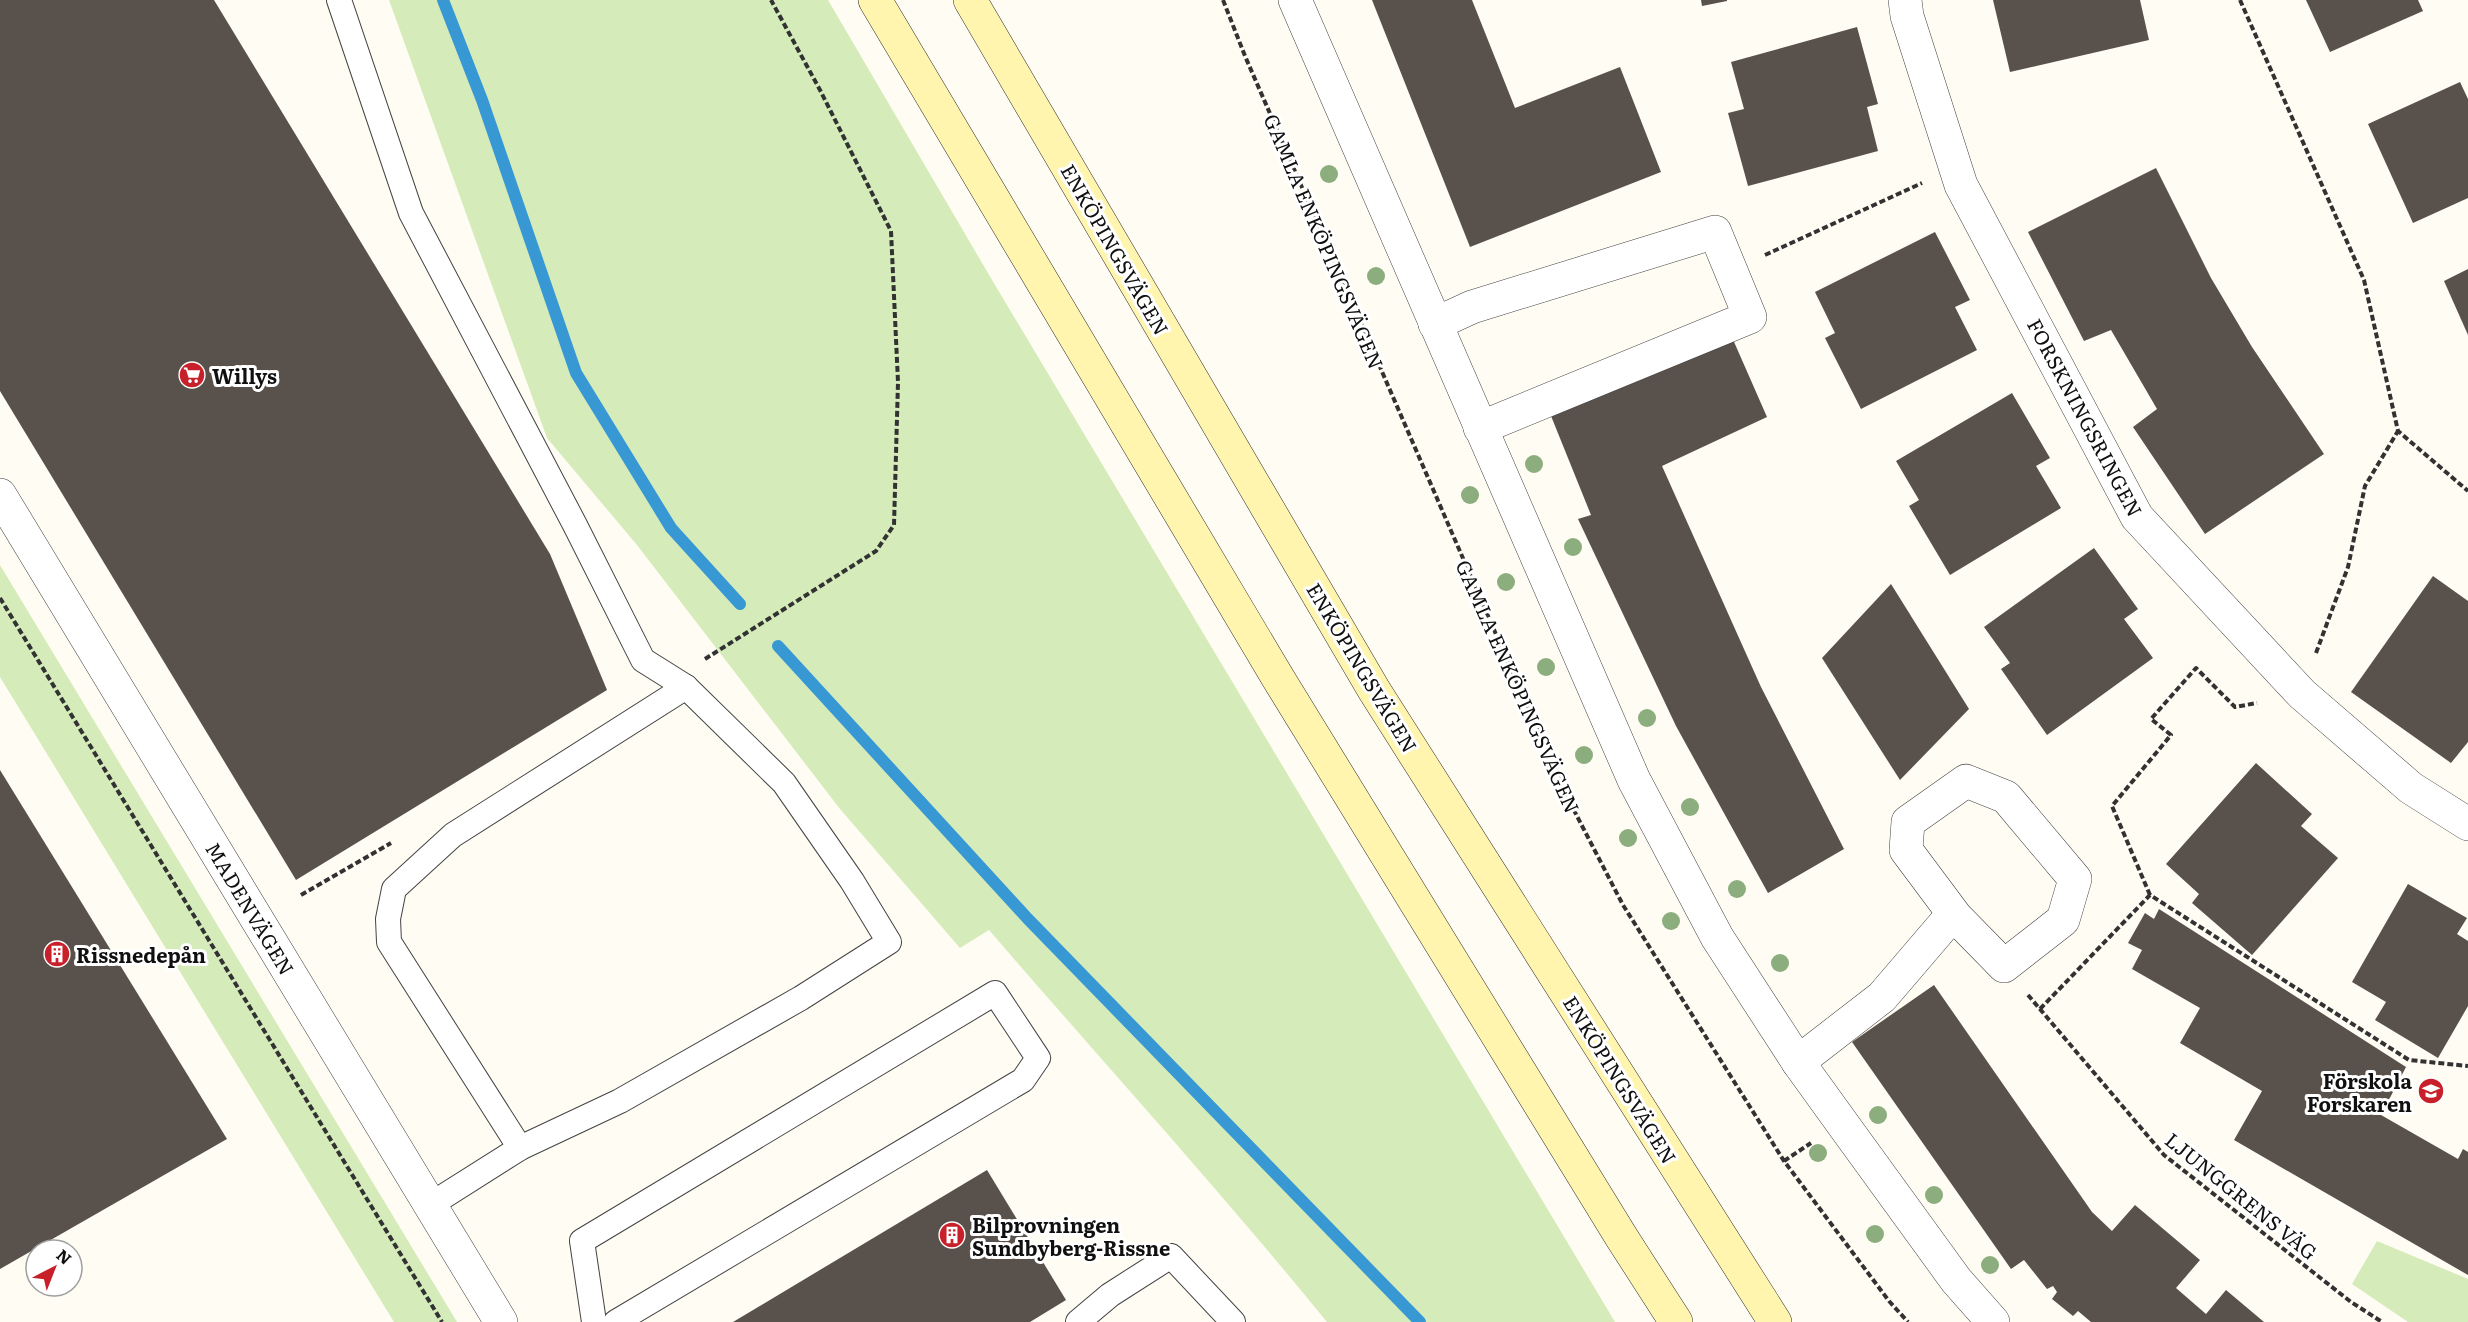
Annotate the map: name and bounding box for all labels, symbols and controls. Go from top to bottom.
street label: GAMLA ENKÖPINGSVÄGEN [1258,109,1392,373]
street label: ENKÖPINGSVÄGEN [1055,158,1177,340]
street label: FORSKNINGSRINGEN [2021,313,2151,521]
supermarket icon: Willys [177,360,207,390]
place label: Willys [212,360,277,390]
street label: GAMLA ENKÖPINGSVÄGEN [1449,554,1589,818]
street label: ENKÖPINGSVÄGEN [1300,576,1426,758]
street label: MADENVÄGEN [199,836,303,980]
building icon: Rissnedepån [42,939,72,969]
place label: Rissnedepån [76,939,206,969]
street label: ENKÖPINGSVÄGEN [1557,989,1685,1169]
place label: Förskola Forskaren [2307,1065,2412,1118]
school or university icon: Förskola Forskaren [2416,1076,2446,1106]
street label: LJUNGGRENS VÄG [2160,1124,2324,1266]
place label: Bilprovningen Sundbyberg-Rissne [972,1209,1170,1262]
building icon: Bilprovningen Sundbyberg-Rissne [937,1220,967,1250]
north arrow [24,1238,84,1298]
text: N [52,1243,78,1270]

